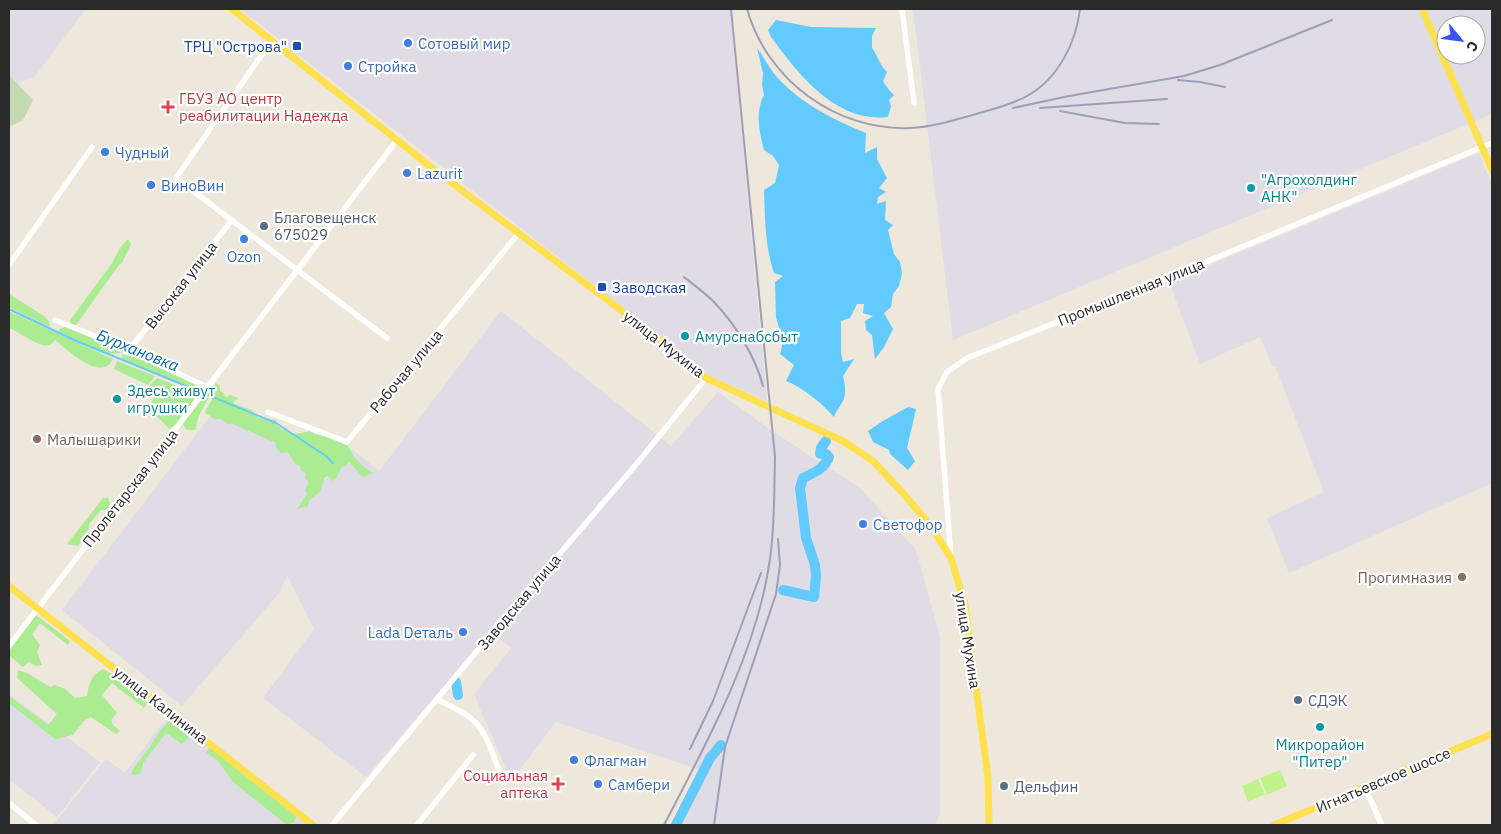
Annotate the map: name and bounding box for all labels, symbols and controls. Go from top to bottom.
north arrow [1436,15,1486,65]
place label: Сотовый мир [418,34,510,53]
place label: ТРЦ "Острова" [184,37,287,56]
marker: Сотовый мир [402,37,414,49]
text: С [1462,38,1482,55]
marker: ТРЦ "Острова" [291,40,303,52]
place label: Стройка [358,57,416,76]
marker: Стройка [342,60,354,72]
place label: ГБУЗ АО центр реабилитации Надежда [179,89,348,125]
marker: ГБУЗ АО центр реабилитации Надежда [161,100,175,114]
place label: Чудный [115,143,169,162]
marker: Чудный [99,146,111,158]
place label: Lazurit [417,164,463,183]
marker: Lazurit [401,167,413,179]
place label: "Агрохолдинг АНК" [1261,170,1357,206]
place label: ВиноВин [161,176,224,195]
marker: ВиноВин [145,179,157,191]
marker: "Агрохолдинг АНК" [1245,182,1257,194]
place label: Благовещенск 675029 [274,208,376,244]
marker: Благовещенск 675029 [258,220,270,232]
marker: Ozon [238,233,250,245]
street label: Высокая улица [141,237,221,333]
place label: Ozon [227,247,261,266]
street label: Промышленная улица [1055,254,1207,330]
place label: Заводская [612,278,686,297]
marker: Заводская [596,281,608,293]
street label: улица Мухина [620,306,708,382]
water label: Бурхановка [94,324,182,376]
street label: Рабочая улица [366,325,446,417]
place label: Амурснабсбыт [695,327,798,346]
marker: Амурснабсбыт [679,330,691,342]
place label: Здесь живут игрушки [127,381,215,417]
marker: Здесь живут игрушки [111,393,123,405]
street label: Пролетарская улица [78,425,182,551]
place label: Малышарики [47,430,141,449]
marker: Малышарики [31,433,43,445]
place label: Светофор [873,515,942,534]
marker: Светофор [857,518,869,530]
street label: Заводская улица [473,550,565,654]
place label: Прогимназия [1358,568,1452,587]
marker: Прогимназия [1456,571,1468,583]
street label: улица Мухина [951,590,985,690]
place label: Lada Dеталь [368,623,453,642]
marker: Lada Dеталь [457,626,469,638]
street label: улица Калинина [110,662,212,748]
place label: СДЭК [1308,691,1348,710]
marker: СДЭК [1292,694,1304,706]
marker: Микрорайон "Питер" [1314,721,1326,733]
place label: Микрорайон "Питер" [1275,735,1365,771]
street label: Игнатьевское шоссе [1313,743,1453,817]
place label: Флагман [584,751,647,770]
marker: Флагман [568,754,580,766]
place label: Социальная аптека [463,766,548,802]
place label: Самбери [608,775,670,794]
place label: Дельфин [1014,777,1078,796]
marker: Социальная аптека [552,778,564,790]
marker: Самбери [592,778,604,790]
marker: Дельфин [998,780,1010,792]

